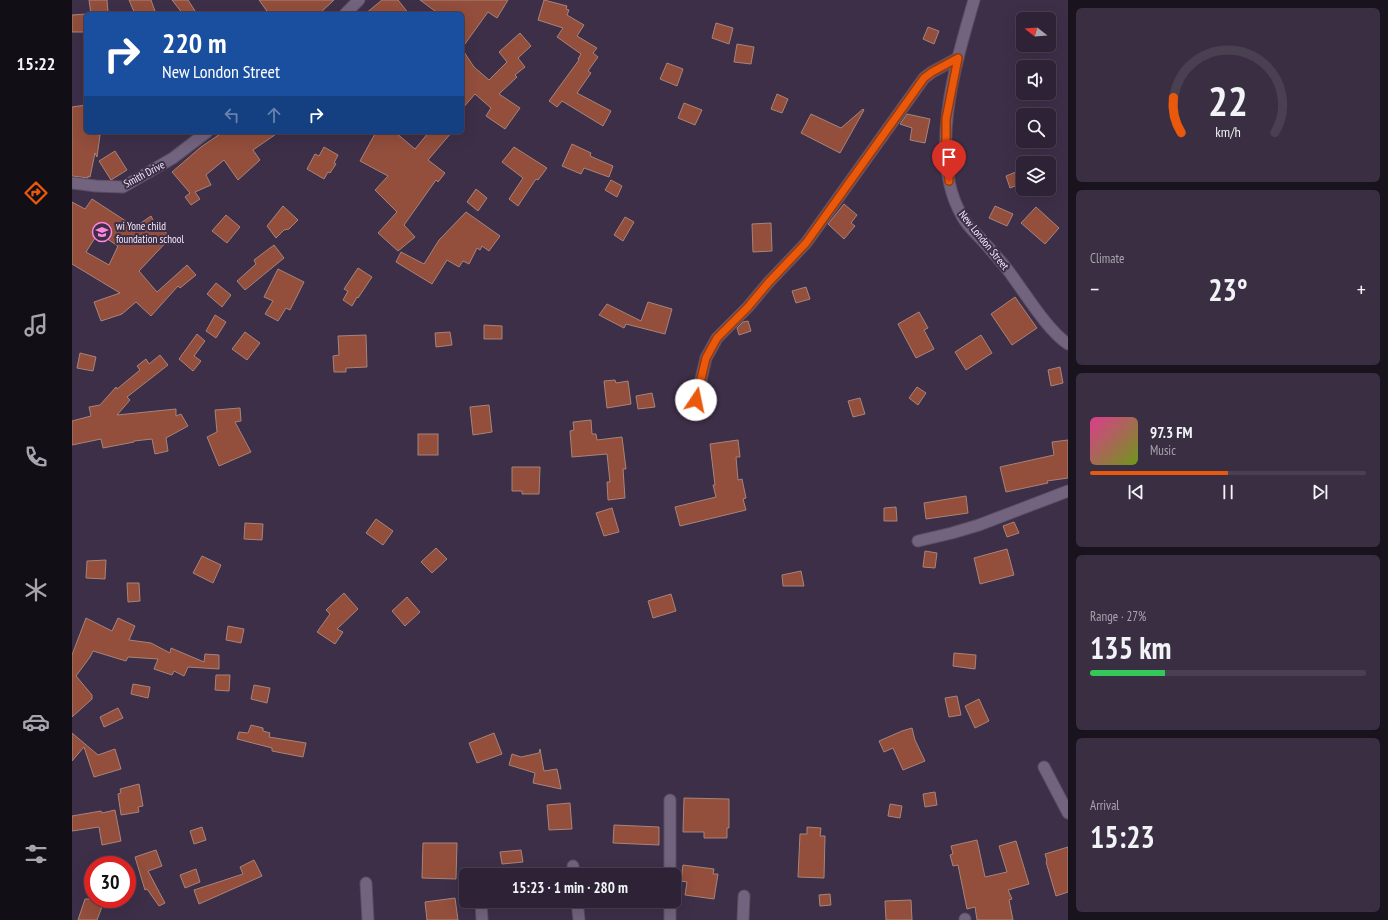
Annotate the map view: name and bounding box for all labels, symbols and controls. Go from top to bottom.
north arrow [1016,12,1056,52]
map controls [1016,12,1056,196]
text: 220 m [162,24,226,61]
icon: right [96,28,148,80]
text: 15:22 [17,52,55,75]
text: New London Street [162,60,280,83]
button: sound [1016,60,1056,100]
text: 22 [1208,74,1248,127]
icon: left [221,104,243,126]
icon: ahead [263,104,285,126]
icon: right [305,104,327,126]
button: search [1016,108,1056,148]
text: km/h [1215,122,1241,141]
pin [932,140,966,181]
icon: arrive [938,146,960,168]
button: layers [1016,156,1056,196]
street label: Smith Drive [121,157,167,191]
icon: directions [22,179,50,207]
street label: New London Street [956,208,1012,272]
place label: wi Yone child foundation school [116,219,185,246]
school or university icon: wi Yone child foundation school [91,221,113,243]
text: Climate [1090,250,1124,267]
text: 23° [1208,270,1248,309]
text: − [1090,275,1099,303]
text: + [1357,275,1366,303]
icon: music [22,311,50,339]
position arrow [675,379,717,421]
text: 97.3 FM [1150,423,1193,442]
text: Music [1150,442,1176,459]
icon: phone [22,443,50,471]
icon: previous [1125,481,1147,503]
icon: pause [1217,481,1239,503]
icon: next [1309,481,1331,503]
icon: climate [22,576,50,604]
text: Range · 27% [1090,608,1146,625]
text: 135 km [1090,628,1171,667]
icon: car [22,708,50,736]
text: Arrival [1090,797,1119,814]
text: 15:23 [1090,817,1155,856]
icon: filters [22,840,50,868]
speed limit sign: 30 [84,856,136,908]
text: 15:23 · 1 min · 280 m [512,878,628,897]

